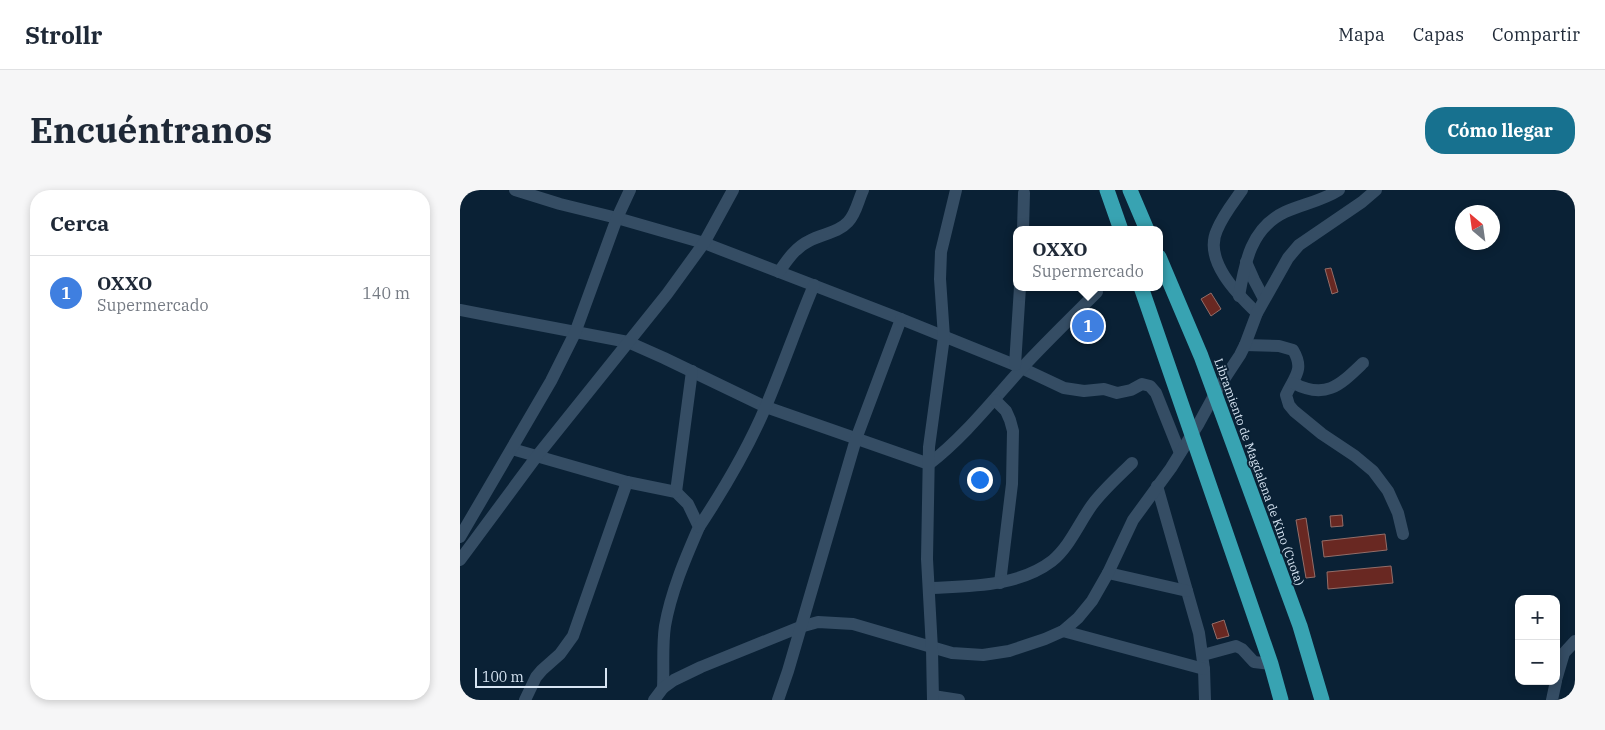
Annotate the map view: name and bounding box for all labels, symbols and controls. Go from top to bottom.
text: Strollr [25,19,102,51]
text: Mapa [1338,23,1385,46]
text: Capas [1413,23,1464,46]
text: Compartir [1492,23,1580,46]
text: Encuéntranos [30,107,272,153]
button: Cómo llegar [1425,107,1575,154]
north arrow [1455,205,1500,250]
text: Cerca [50,209,109,237]
popup [1013,226,1163,291]
text: OXXO [1032,237,1088,261]
text: Supermercado [1032,261,1144,281]
text: OXXO [97,271,152,295]
text: 1 [61,283,71,303]
text: 140 m [362,283,410,303]
text: Supermercado [97,295,209,315]
pin: 1 [1072,307,1104,345]
street label: Libramiento de Magdalena de Kino (Cuota) [1211,356,1308,587]
your location [967,467,993,493]
map controls [1515,595,1560,685]
button: + [1515,595,1560,640]
button: − [1515,640,1560,685]
scale bar [475,665,608,688]
text: 100 m [482,668,524,686]

